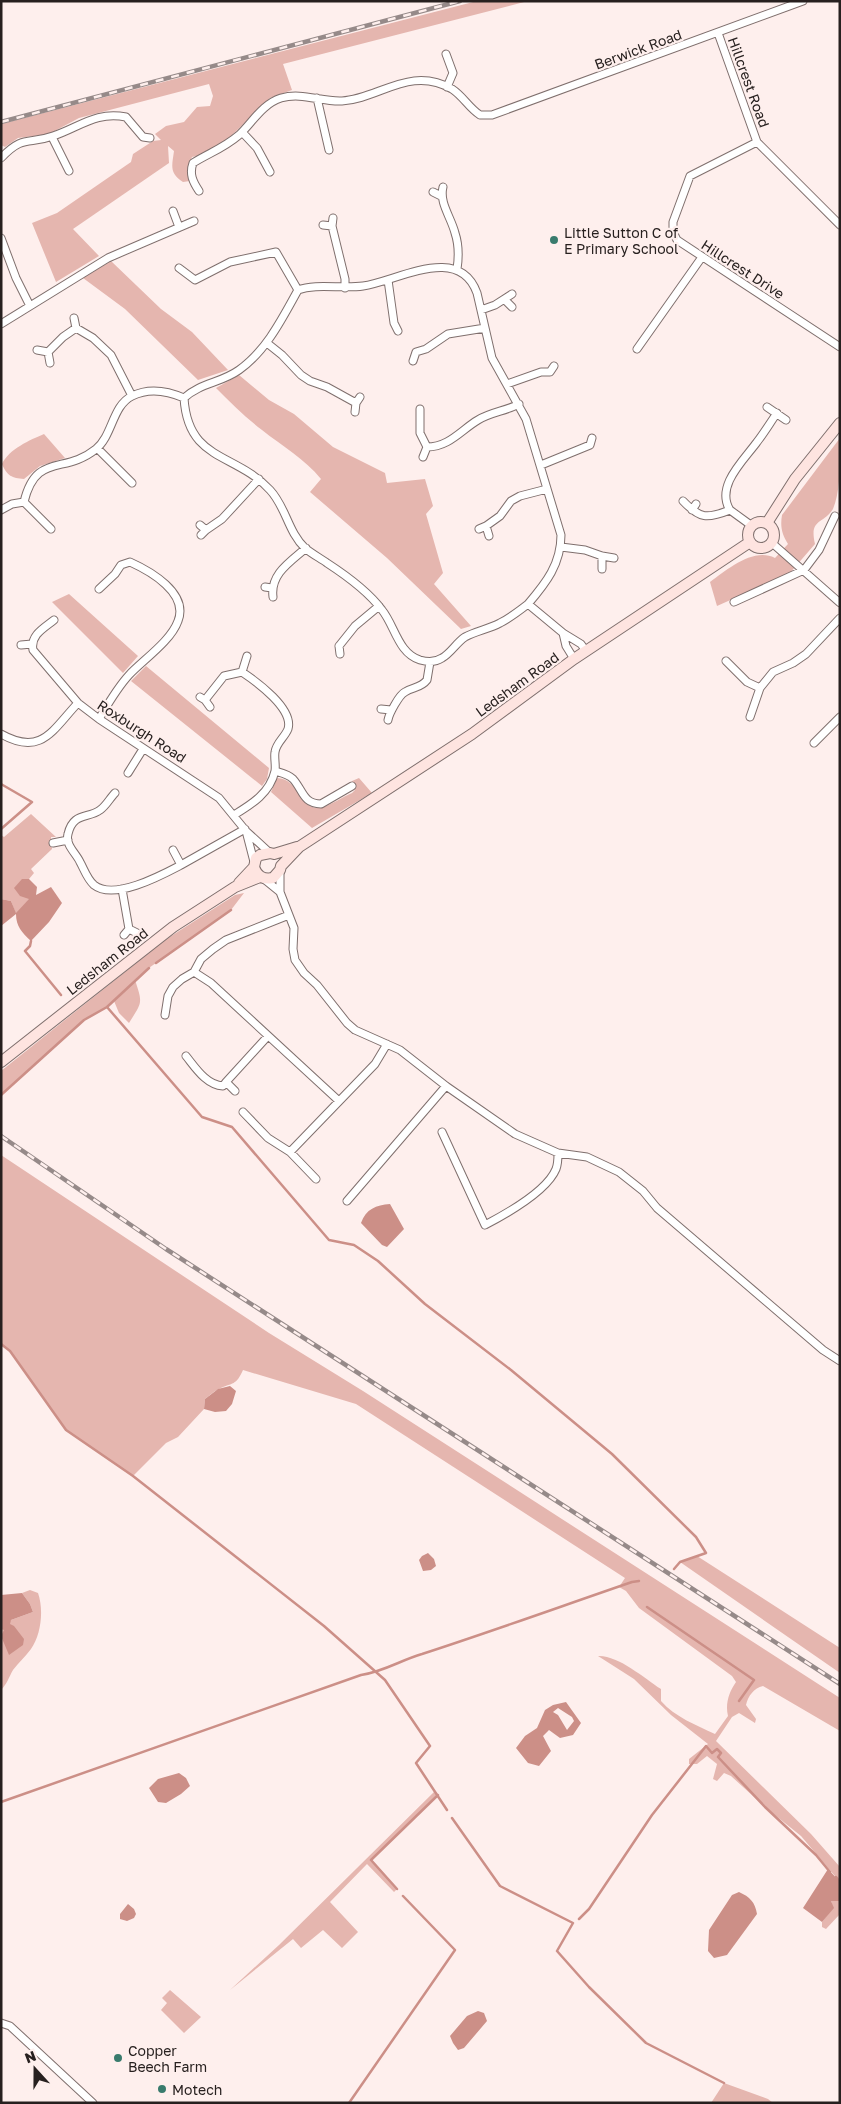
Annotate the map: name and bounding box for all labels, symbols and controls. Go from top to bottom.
street label: Berwick Road [592,25,684,73]
street label: Hillcrest Road [725,34,773,130]
place label: Little Sutton C of E Primary School [564,224,678,257]
marker: Little Sutton C of E Primary School [548,234,560,246]
street label: Hillcrest Drive [698,236,788,302]
street label: Ledsham Road [472,648,562,720]
street label: Roxburgh Road [94,696,190,766]
street label: Ledsham Road [63,924,151,998]
place label: Copper Beech Farm [128,2042,207,2075]
north arrow [10,2044,60,2094]
text: N [22,2047,38,2066]
marker: Copper Beech Farm [112,2052,124,2064]
place label: Motech [172,2081,222,2098]
marker: Motech [156,2083,168,2095]

